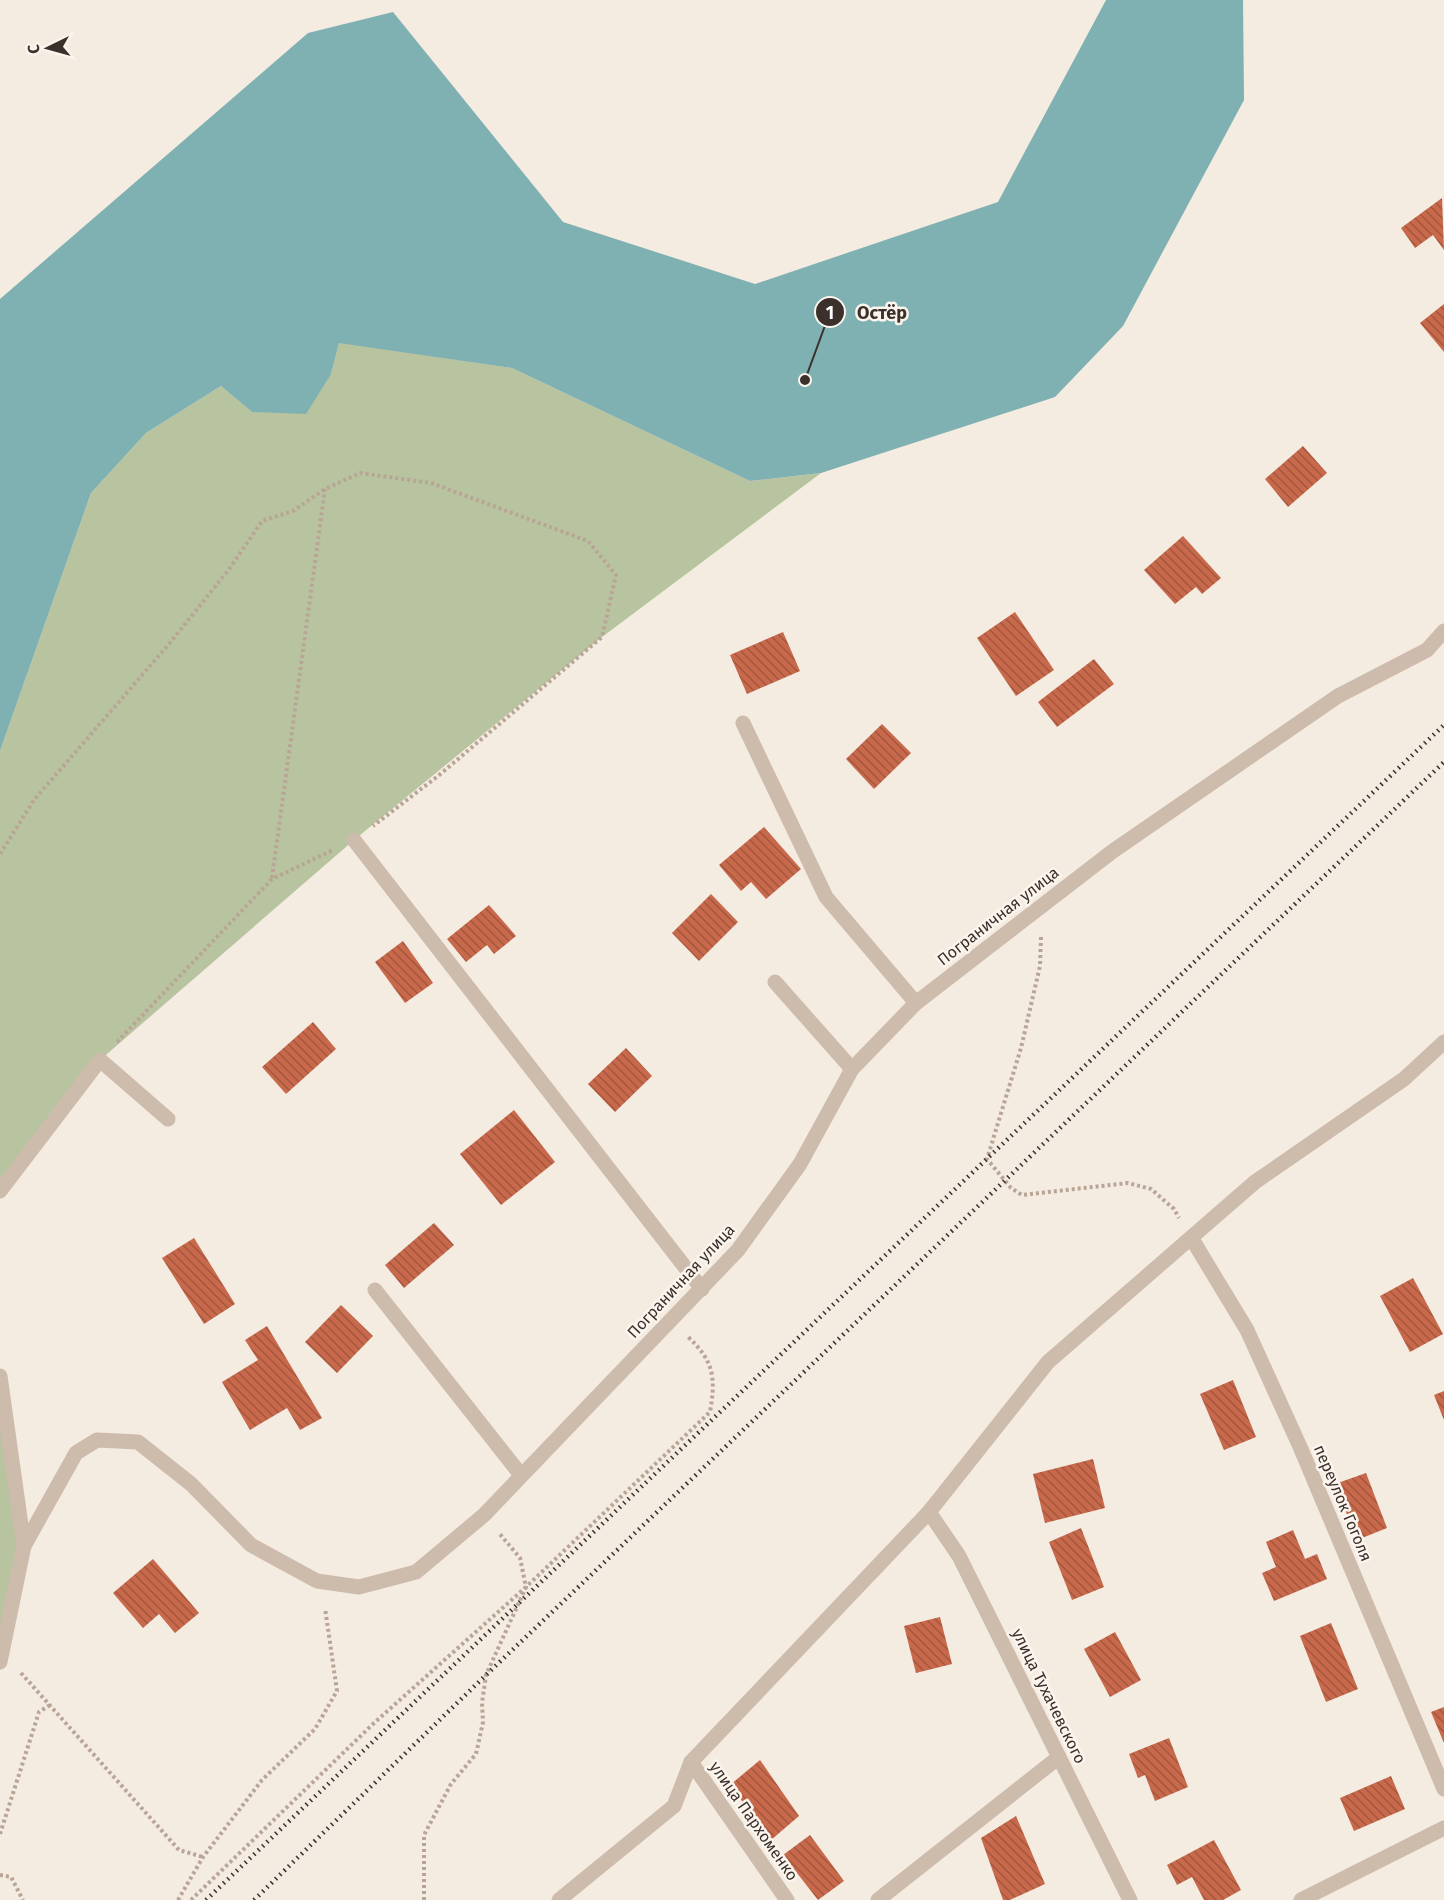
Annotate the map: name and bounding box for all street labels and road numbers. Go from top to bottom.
street label: Пограничная улица [934,863,1062,969]
street label: Пограничная улица [623,1220,739,1342]
street label: переулок Гоголя [1310,1442,1376,1564]
street label: улица Тухачевского [1008,1625,1090,1767]
street label: улица Пархоменко [706,1758,802,1884]

